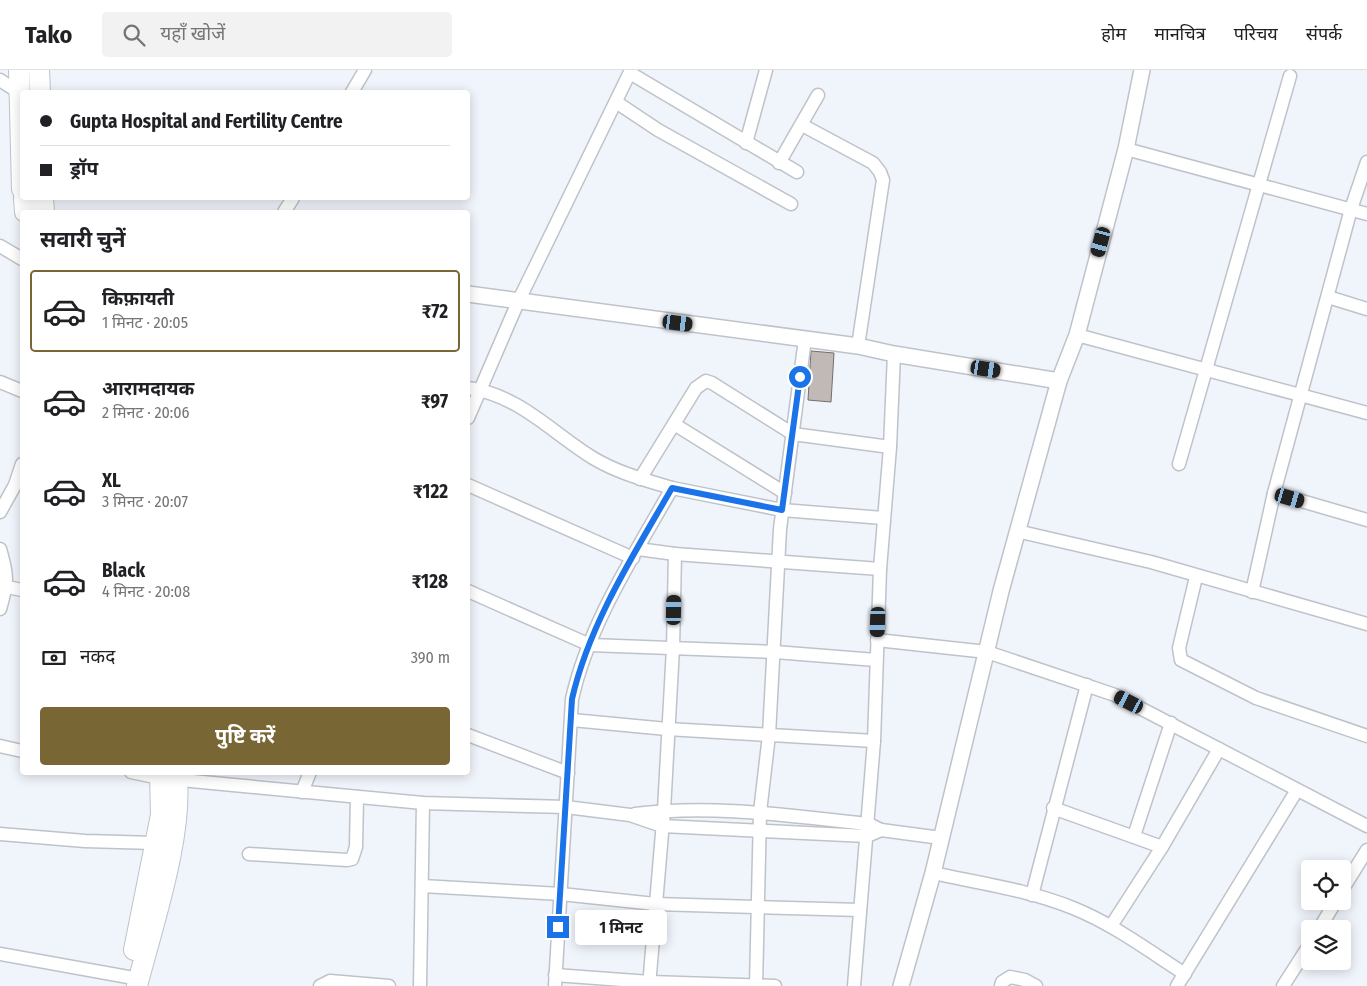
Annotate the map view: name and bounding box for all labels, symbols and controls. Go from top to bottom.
search box [102,12,452,57]
text: Tako [25,21,72,49]
icon: search [120,21,148,49]
text: यहाँ खोजें [160,22,225,45]
text: होम [1101,23,1126,45]
text: मानचित्र [1154,23,1206,45]
text: परिचय [1234,23,1278,45]
text: संपर्क [1306,23,1342,45]
text: Gupta Hospital and Fertility Centre [70,110,343,133]
text: ड्रॉप [70,157,98,180]
text: सवारी चुनें [40,226,126,253]
car [1089,226,1112,258]
text: किफ़ायती [102,287,174,310]
icon: car [42,289,87,334]
text: ₹72 [422,300,448,323]
text: 1 मिनट · 20:05 [102,313,188,332]
car [662,314,693,332]
car [970,359,1001,379]
route start [789,366,811,388]
text: आरामदायक [102,377,194,400]
icon: car [42,379,87,424]
text: ₹97 [421,390,448,413]
text: 2 मिनट · 20:06 [102,403,189,422]
icon: car [42,469,87,514]
text: XL [102,469,121,492]
text: ₹122 [413,480,448,503]
car [1273,487,1306,509]
text: 3 मिनट · 20:07 [102,492,188,511]
icon: car [42,559,87,604]
text: Black [102,559,145,582]
text: ₹128 [412,570,448,593]
text: 4 मिनट · 20:08 [102,582,190,601]
car [666,595,681,625]
car [869,607,886,637]
icon: cash [40,644,68,672]
text: नकद [80,645,115,668]
text: 390 m [411,648,450,667]
car [1112,689,1145,715]
button: पुष्टि करें [40,707,450,765]
map controls [1301,860,1351,970]
button: locate [1301,860,1351,910]
callout: 1 मिनट [576,910,668,944]
route end [547,916,569,938]
text: 1 मिनट [599,918,643,937]
button: layers [1301,920,1351,970]

